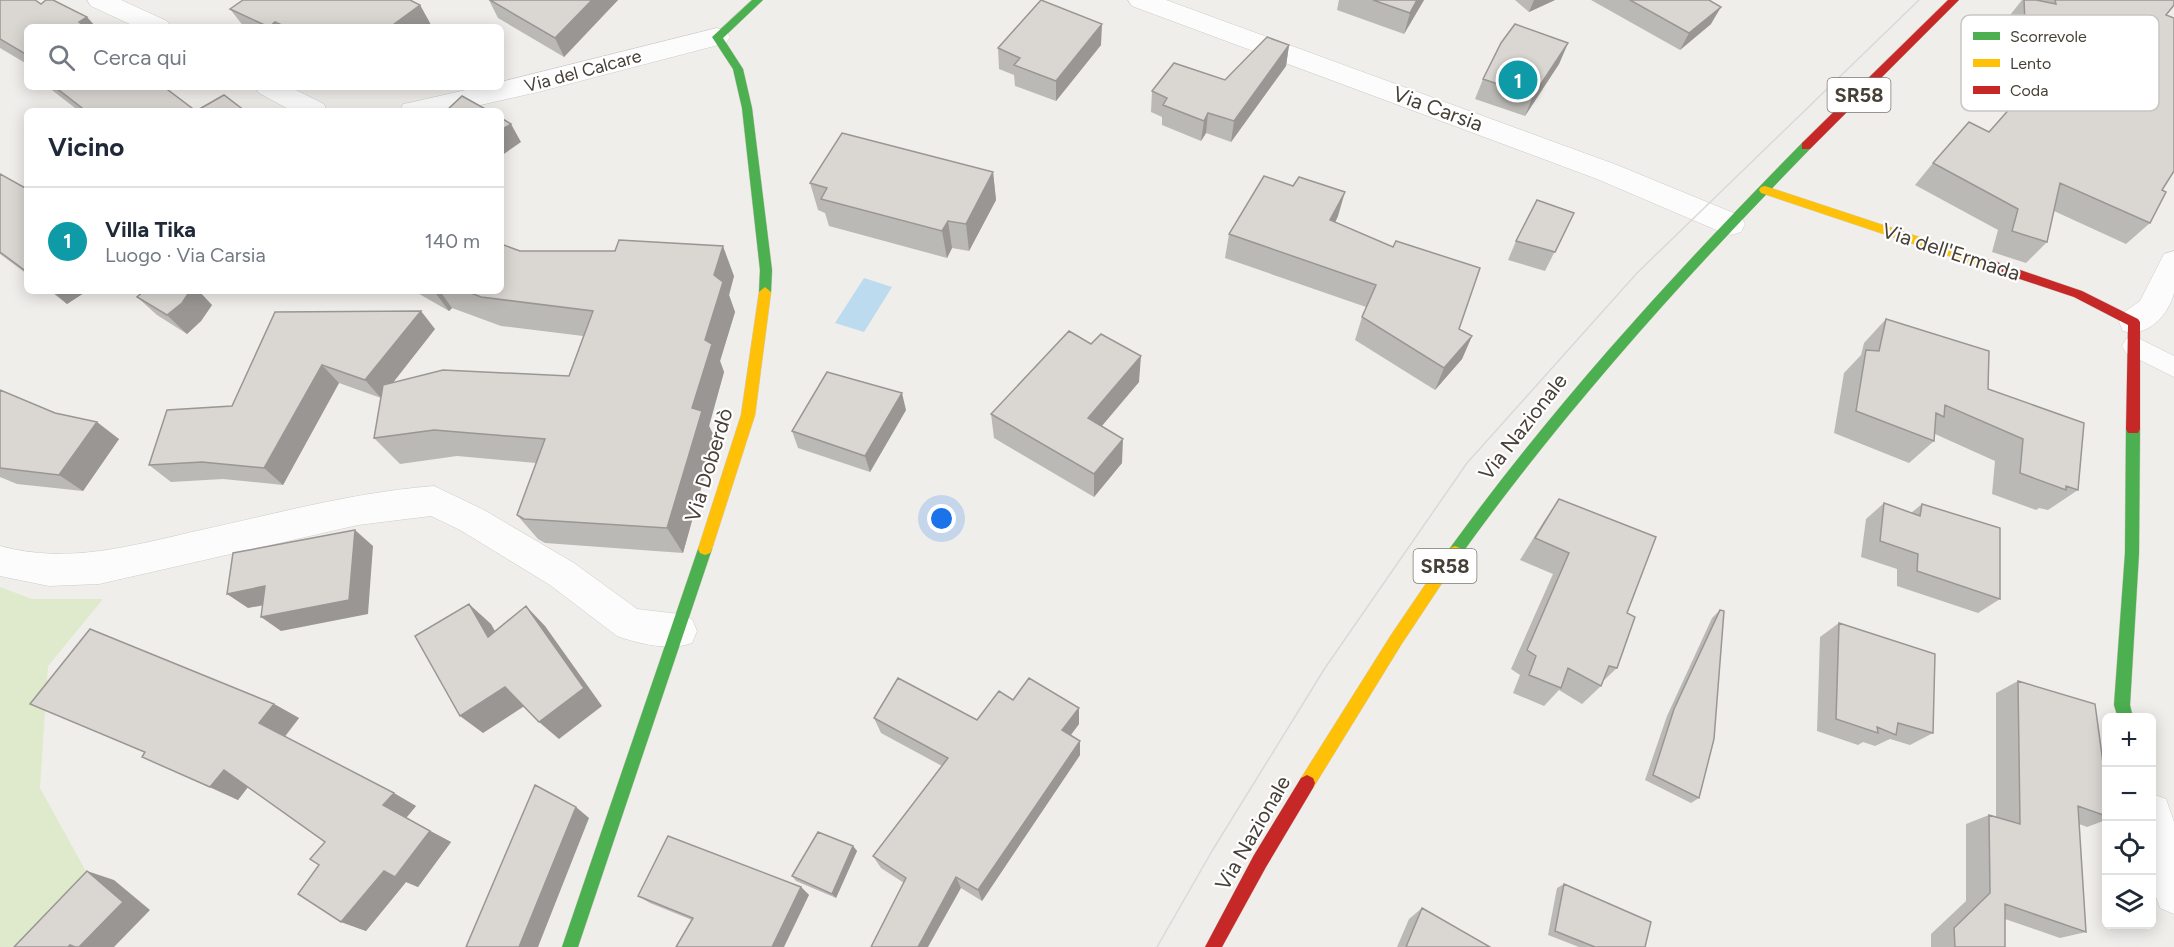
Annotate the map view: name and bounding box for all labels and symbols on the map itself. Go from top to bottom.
legend [1961,15,2159,111]
text: Scorrevole [2010,27,2087,46]
street label: Via del Calcare [522,45,644,97]
text: Lento [2010,54,2051,73]
pin: 1 [1498,58,1538,103]
road number: SR58 [1828,78,1890,112]
street label: Via Carsia [1390,81,1486,136]
text: Coda [2010,81,2048,100]
street label: Via dell'Ermada [1879,217,2023,286]
street label: Via Nazionale [1473,368,1572,485]
street label: Via Doberdò [679,405,738,525]
your location [927,504,956,533]
road number: SR58 [1414,549,1476,583]
street label: Via Nazionale [1210,771,1295,895]

